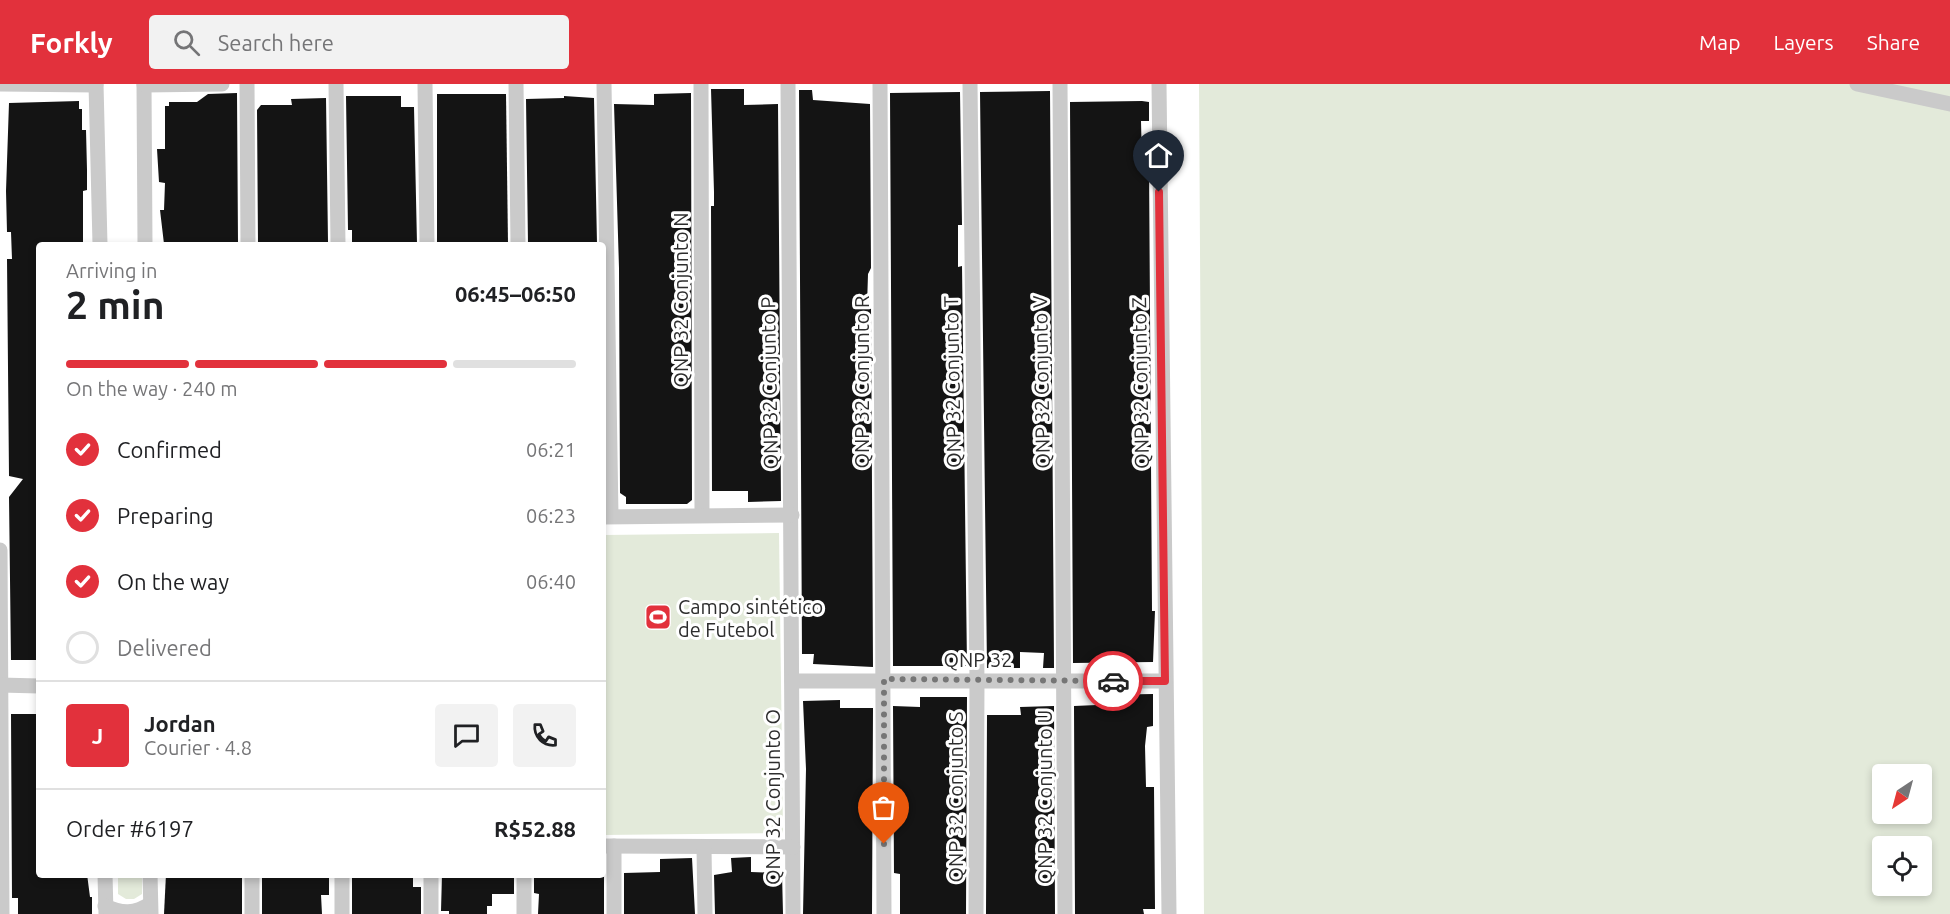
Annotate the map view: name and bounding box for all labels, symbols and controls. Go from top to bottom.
search box [149,15,569,69]
icon: search [170,26,203,59]
text: Forkly [30,27,113,58]
text: Search here [218,30,334,55]
text: Map [1699,30,1740,54]
text: Layers [1773,30,1834,54]
text: Share [1867,30,1920,54]
pin [1133,130,1184,192]
icon: home [1142,139,1175,172]
street label: QNP 32 Conjunto N [669,213,692,387]
text: Arriving in [66,259,157,282]
text: 06:45–06:50 [455,281,576,306]
text: 2 min [66,283,165,326]
street label: QNP 32 Conjunto R [850,295,873,469]
street label: QNP 32 Conjunto V [1028,295,1054,469]
street label: QNP 32 Conjunto P [756,296,782,469]
street label: QNP 32 Conjunto T [939,296,965,468]
street label: QNP 32 Conjunto Z [1127,297,1153,469]
text: On the way · 240 m [66,377,238,400]
icon: check [66,433,99,466]
text: Confirmed [117,437,222,462]
text: 06:21 [526,438,576,461]
icon: check [66,499,99,532]
text: Preparing [117,503,214,528]
text: 06:23 [526,504,576,527]
icon: check [66,565,99,598]
text: On the way [117,569,229,594]
text: 06:40 [526,570,576,593]
place label: Campo sintético de Futebol [678,595,823,641]
sports icon: Campo sintético de Futebol [643,602,673,632]
text: Delivered [117,635,212,660]
street label: QNP 32 [944,648,1012,671]
courier [1083,651,1143,711]
icon: car [1097,665,1130,698]
button: chat [435,704,498,767]
button: phone [513,704,576,767]
street label: QNP 32 Conjunto O [761,709,784,885]
street label: QNP 32 Conjunto U [1033,710,1056,884]
text: Jordan [144,711,216,736]
street label: QNP 32 Conjunto S [944,711,967,883]
text: J [92,723,103,748]
text: Courier · 4.8 [144,736,252,759]
north arrow [1872,764,1932,824]
map controls [1872,764,1932,896]
pin [858,782,909,844]
icon: bag [867,791,900,824]
text: Order #6197 [66,816,194,841]
text: R$52.88 [494,816,576,841]
button: locate [1872,836,1932,896]

